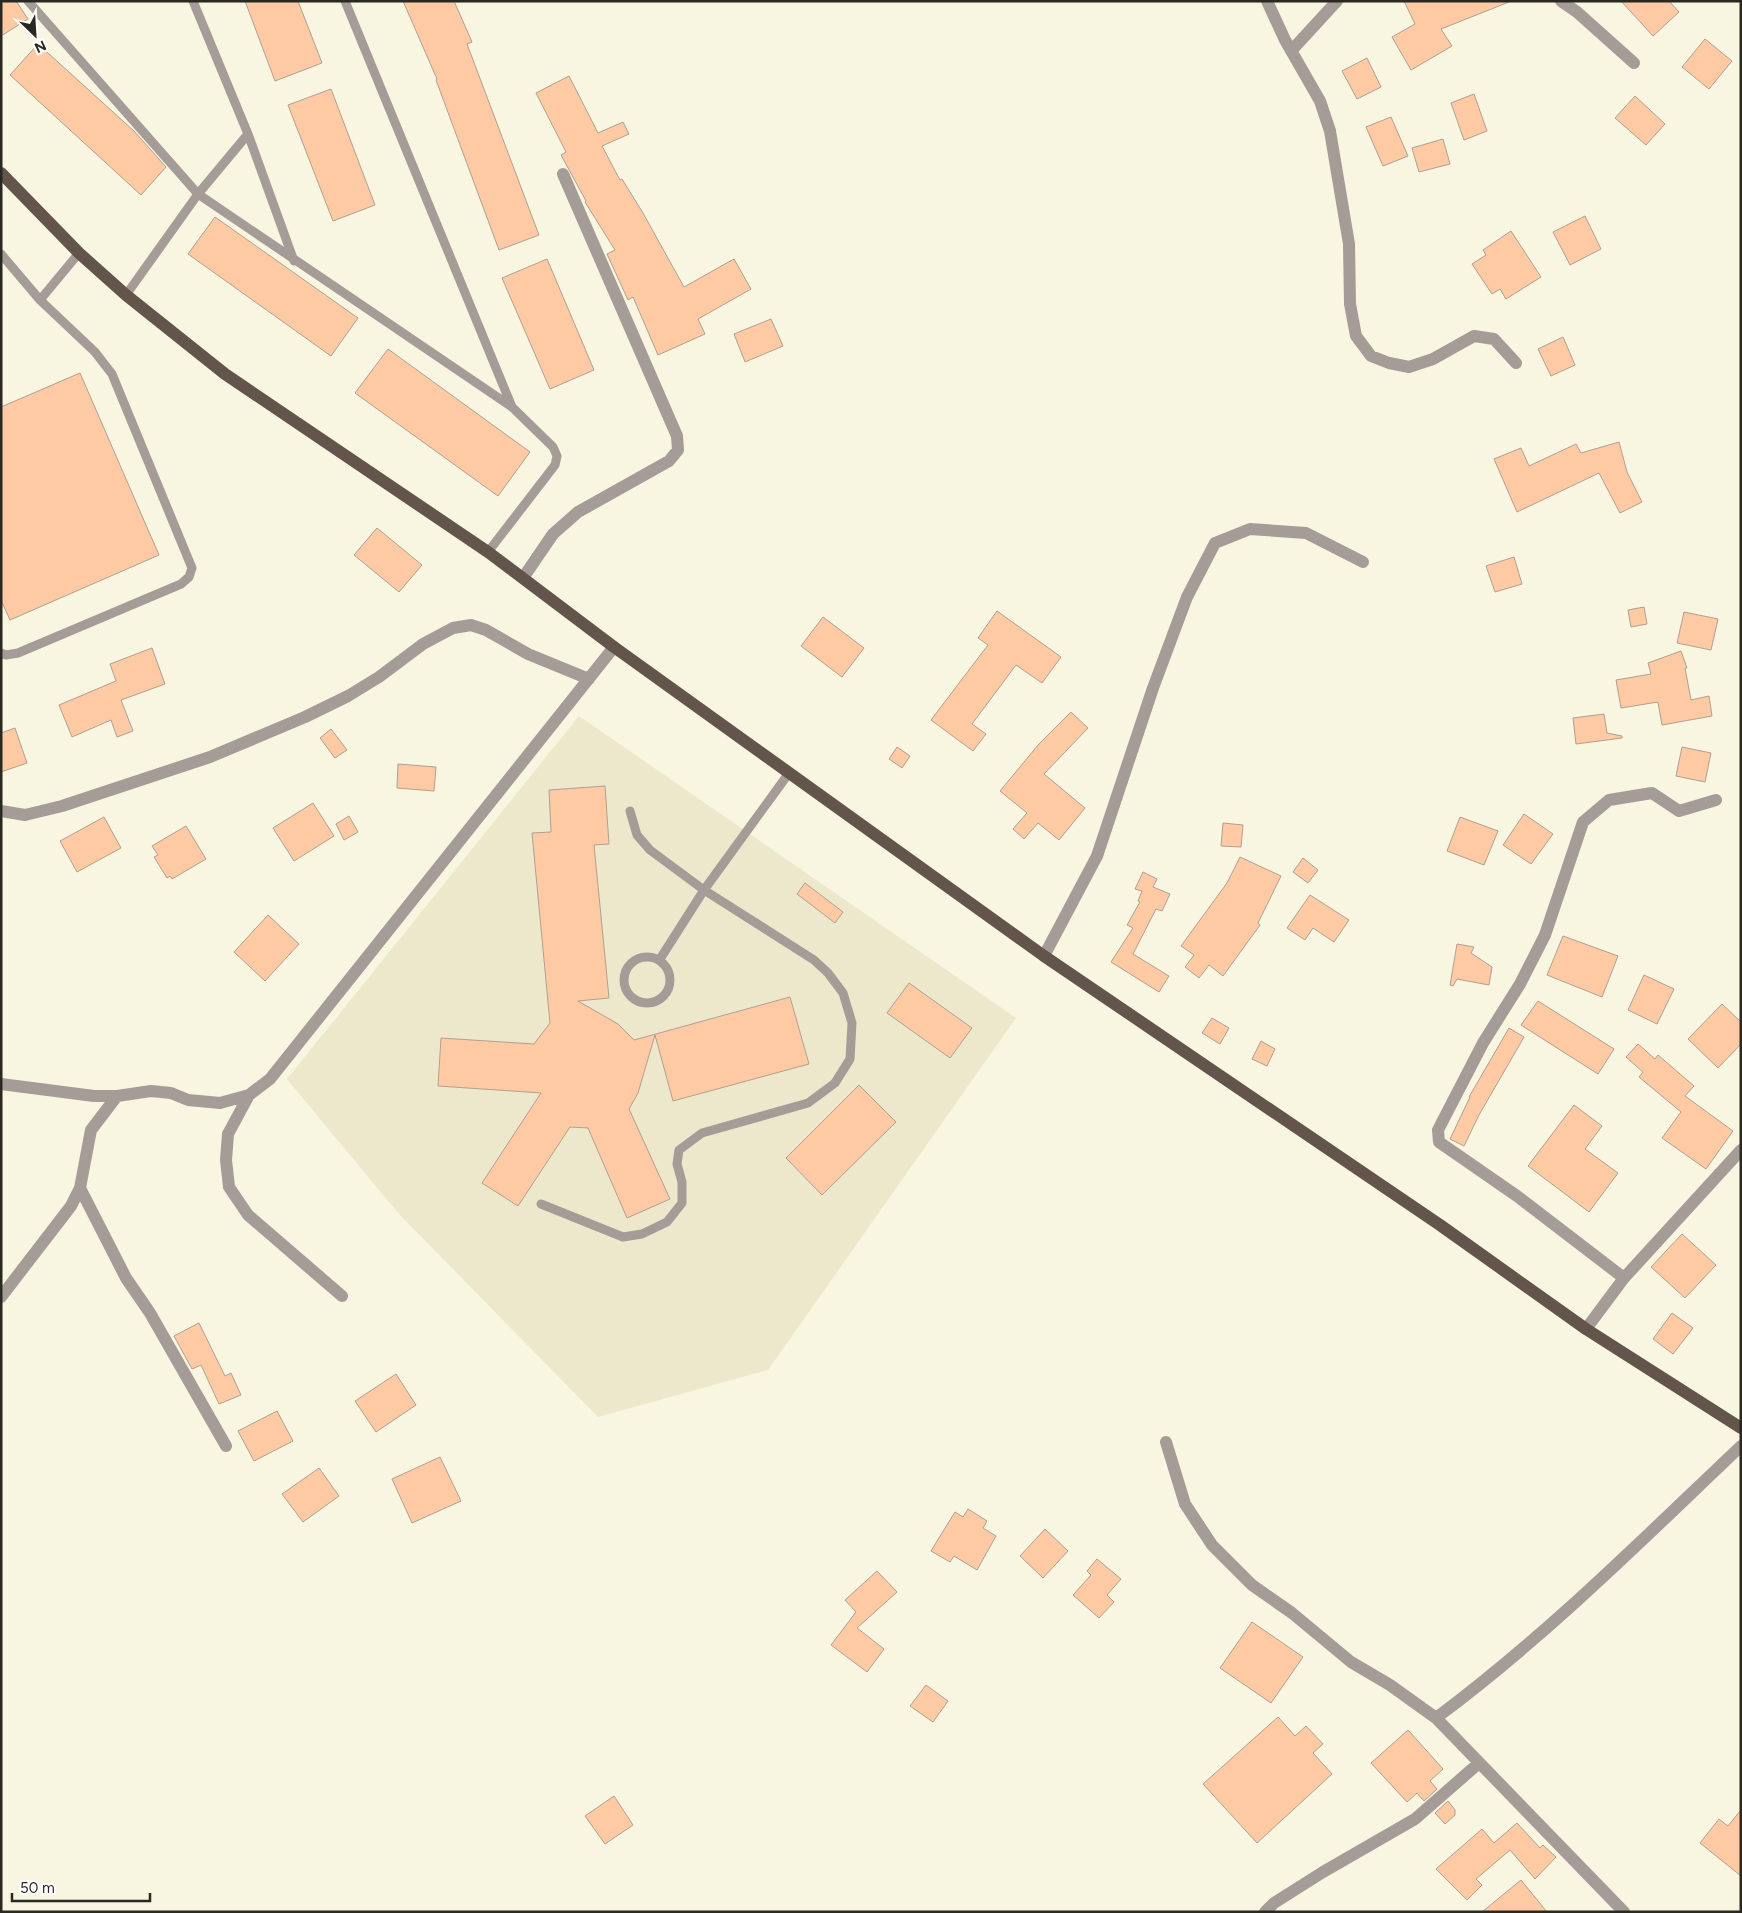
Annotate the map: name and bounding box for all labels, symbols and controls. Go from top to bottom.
north arrow [10,10,60,60]
text: N [32,36,49,56]
scale bar [12,1870,150,1902]
text: 50 m [20,1879,55,1897]

